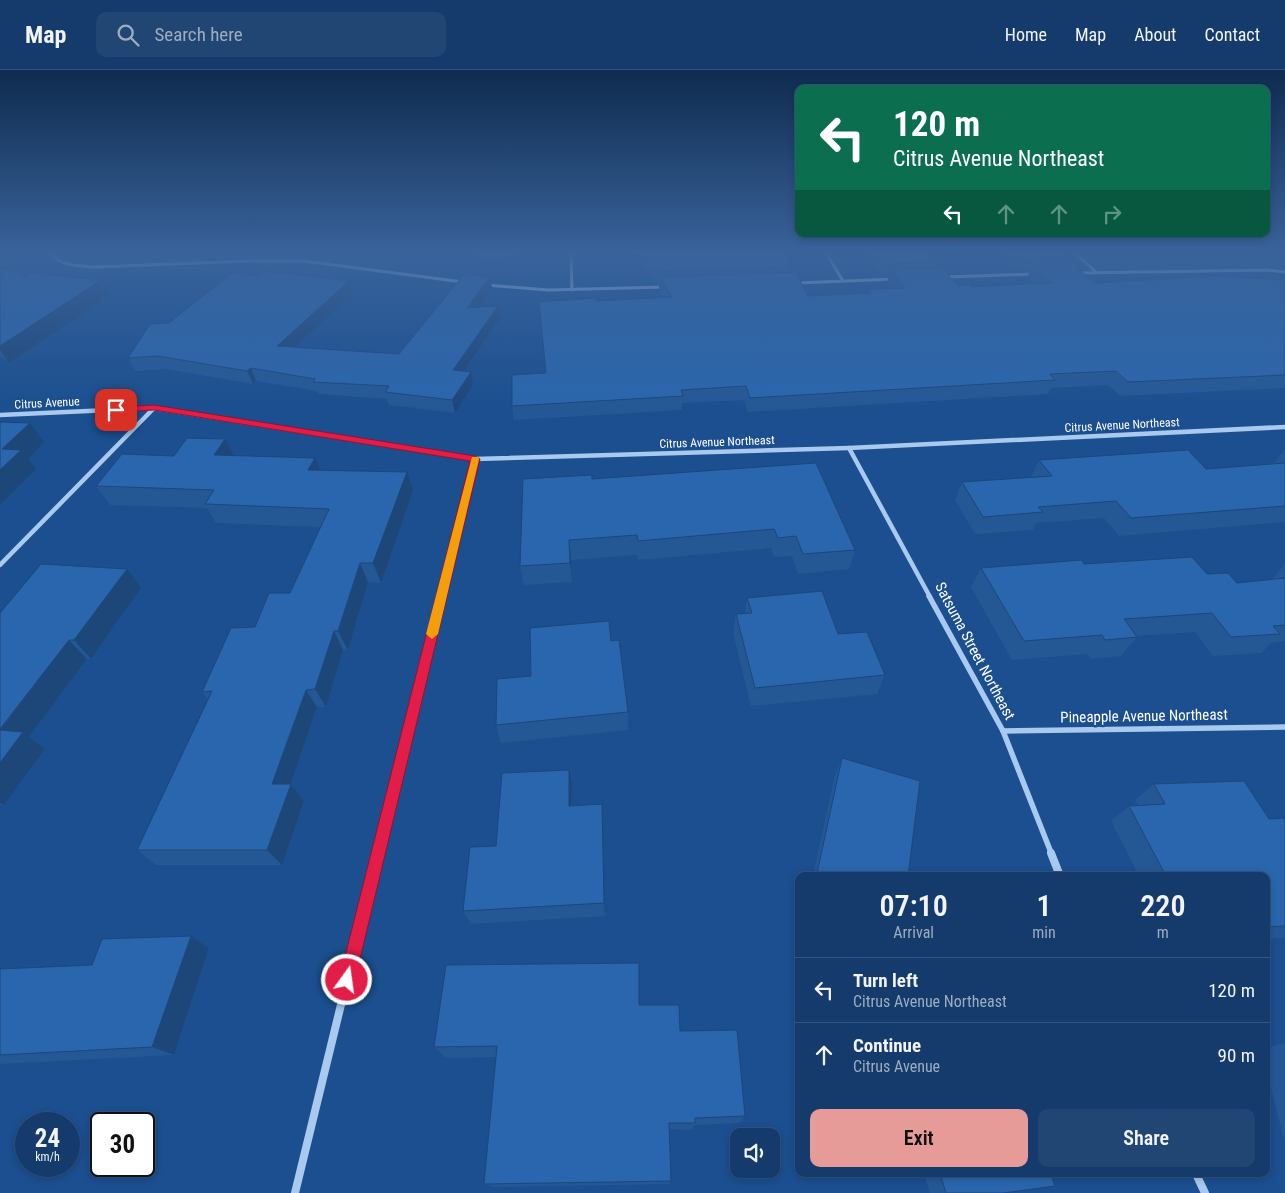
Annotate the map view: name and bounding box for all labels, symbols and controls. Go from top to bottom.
search box [96,12,446,57]
text: Map [25,21,66,49]
icon: search [114,21,142,49]
text: Search here [154,23,243,46]
text: Home [1005,24,1047,45]
text: Map [1075,24,1106,45]
text: About [1134,24,1176,45]
text: Contact [1204,24,1260,45]
text: 120 m [893,104,980,145]
icon: left [810,105,875,170]
text: Citrus Avenue Northeast [893,146,1104,171]
icon: left [939,200,967,228]
icon: ahead [992,200,1020,228]
icon: ahead [1045,200,1073,228]
icon: right [1098,200,1126,228]
pin [95,389,137,431]
street label: Citrus Avenue [14,394,80,412]
icon: arrive [102,396,130,424]
street label: Citrus Avenue Northeast [1064,415,1180,435]
street label: Citrus Avenue Northeast [659,433,775,451]
street label: Satsuma Street Northeast [931,579,1019,723]
street label: Pineapple Avenue Northeast [1060,706,1228,726]
text: 07:10 [879,888,948,923]
text: 1 [1036,888,1052,923]
text: 220 [1140,888,1185,923]
text: Arrival [893,923,934,942]
text: min [1032,923,1056,942]
text: m [1157,923,1169,942]
position arrow [320,953,372,1005]
text: Turn left [853,969,918,992]
icon: left [810,976,838,1004]
text: 120 m [1208,979,1255,1002]
text: Citrus Avenue Northeast [853,992,1007,1011]
text: Continue [853,1034,921,1057]
icon: ahead [810,1041,838,1069]
text: 90 m [1218,1044,1255,1067]
text: Citrus Avenue [853,1057,940,1076]
button: Exit [810,1109,1028,1167]
button: Share [1038,1109,1255,1167]
speed limit sign: 30 [90,1112,155,1177]
text: 24 [35,1124,60,1153]
map controls [730,1128,780,1178]
button: sound [730,1128,780,1178]
text: km/h [35,1150,60,1164]

